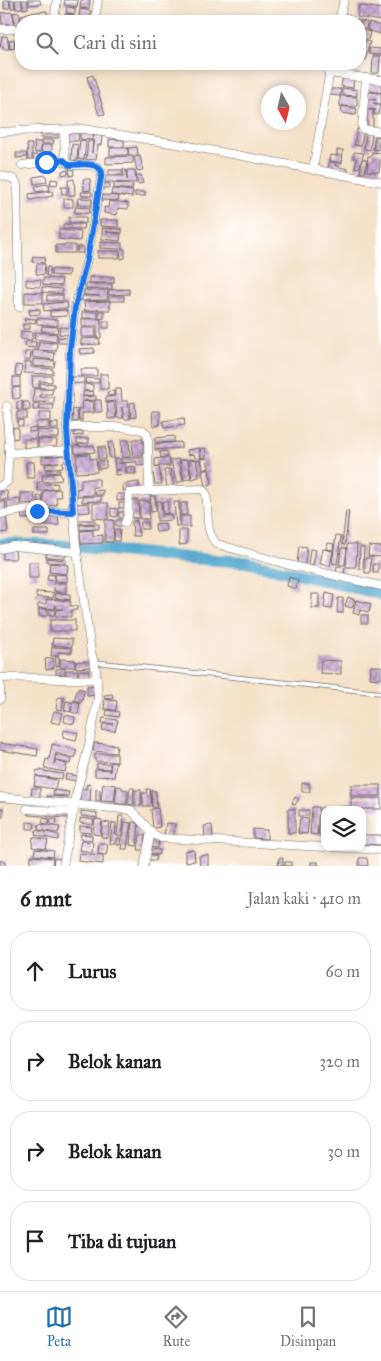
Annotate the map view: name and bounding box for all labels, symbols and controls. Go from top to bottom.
search box [15,15,366,70]
icon: search [33,29,61,57]
text: Cari di sini [73,31,157,54]
north arrow [261,85,306,130]
route start [35,151,58,174]
route end [26,500,49,523]
map controls [321,806,366,851]
button: layers [321,806,366,851]
text: 6 mnt [20,886,72,912]
text: Jalan kaki · 410 m [247,889,361,908]
icon: ahead [21,957,49,985]
text: Lurus [68,960,116,983]
text: 60 m [326,962,360,981]
icon: right [21,1047,49,1075]
text: Belok kanan [68,1050,162,1073]
text: 320 m [320,1052,360,1071]
icon: right [21,1137,49,1165]
text: Belok kanan [68,1140,162,1163]
text: 30 m [327,1142,360,1161]
icon: arrive [21,1227,49,1255]
text: Tiba di tujuan [68,1230,176,1253]
tab: Peta [45,1303,73,1350]
tab: Rute [162,1303,190,1350]
tab: Disimpan [280,1303,336,1350]

